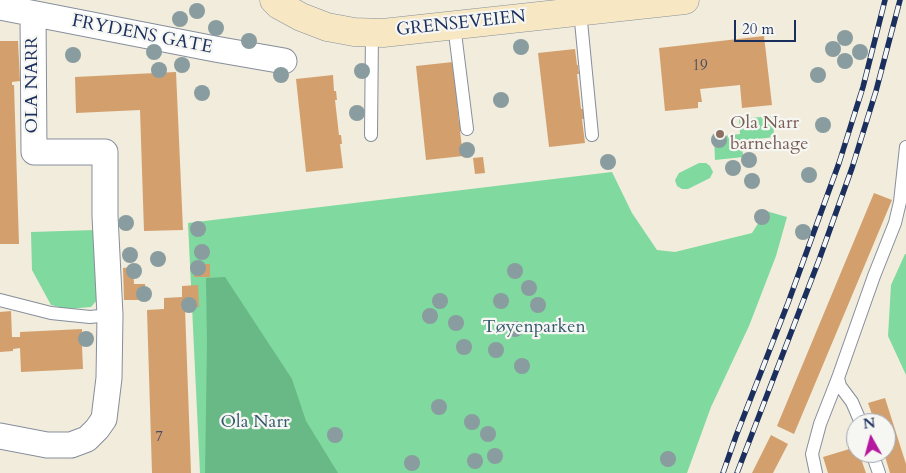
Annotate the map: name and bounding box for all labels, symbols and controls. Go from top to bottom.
street label: GRENSEVEIEN [395,6,527,42]
scale bar [736,10,798,42]
street label: FRYDENS GATE [70,11,214,59]
text: 20 m [742,19,774,39]
street label: OLA NARR [22,36,44,134]
house number: 19 [692,58,708,76]
place label: Ola Narr barnehage [730,113,808,156]
marker: Ola Narr barnehage [714,128,726,140]
park label: Tøyenparken [482,317,586,339]
park label: Ola Narr [220,412,290,434]
north arrow [846,413,896,463]
text: N [862,413,876,434]
house number: 7 [155,429,163,447]

